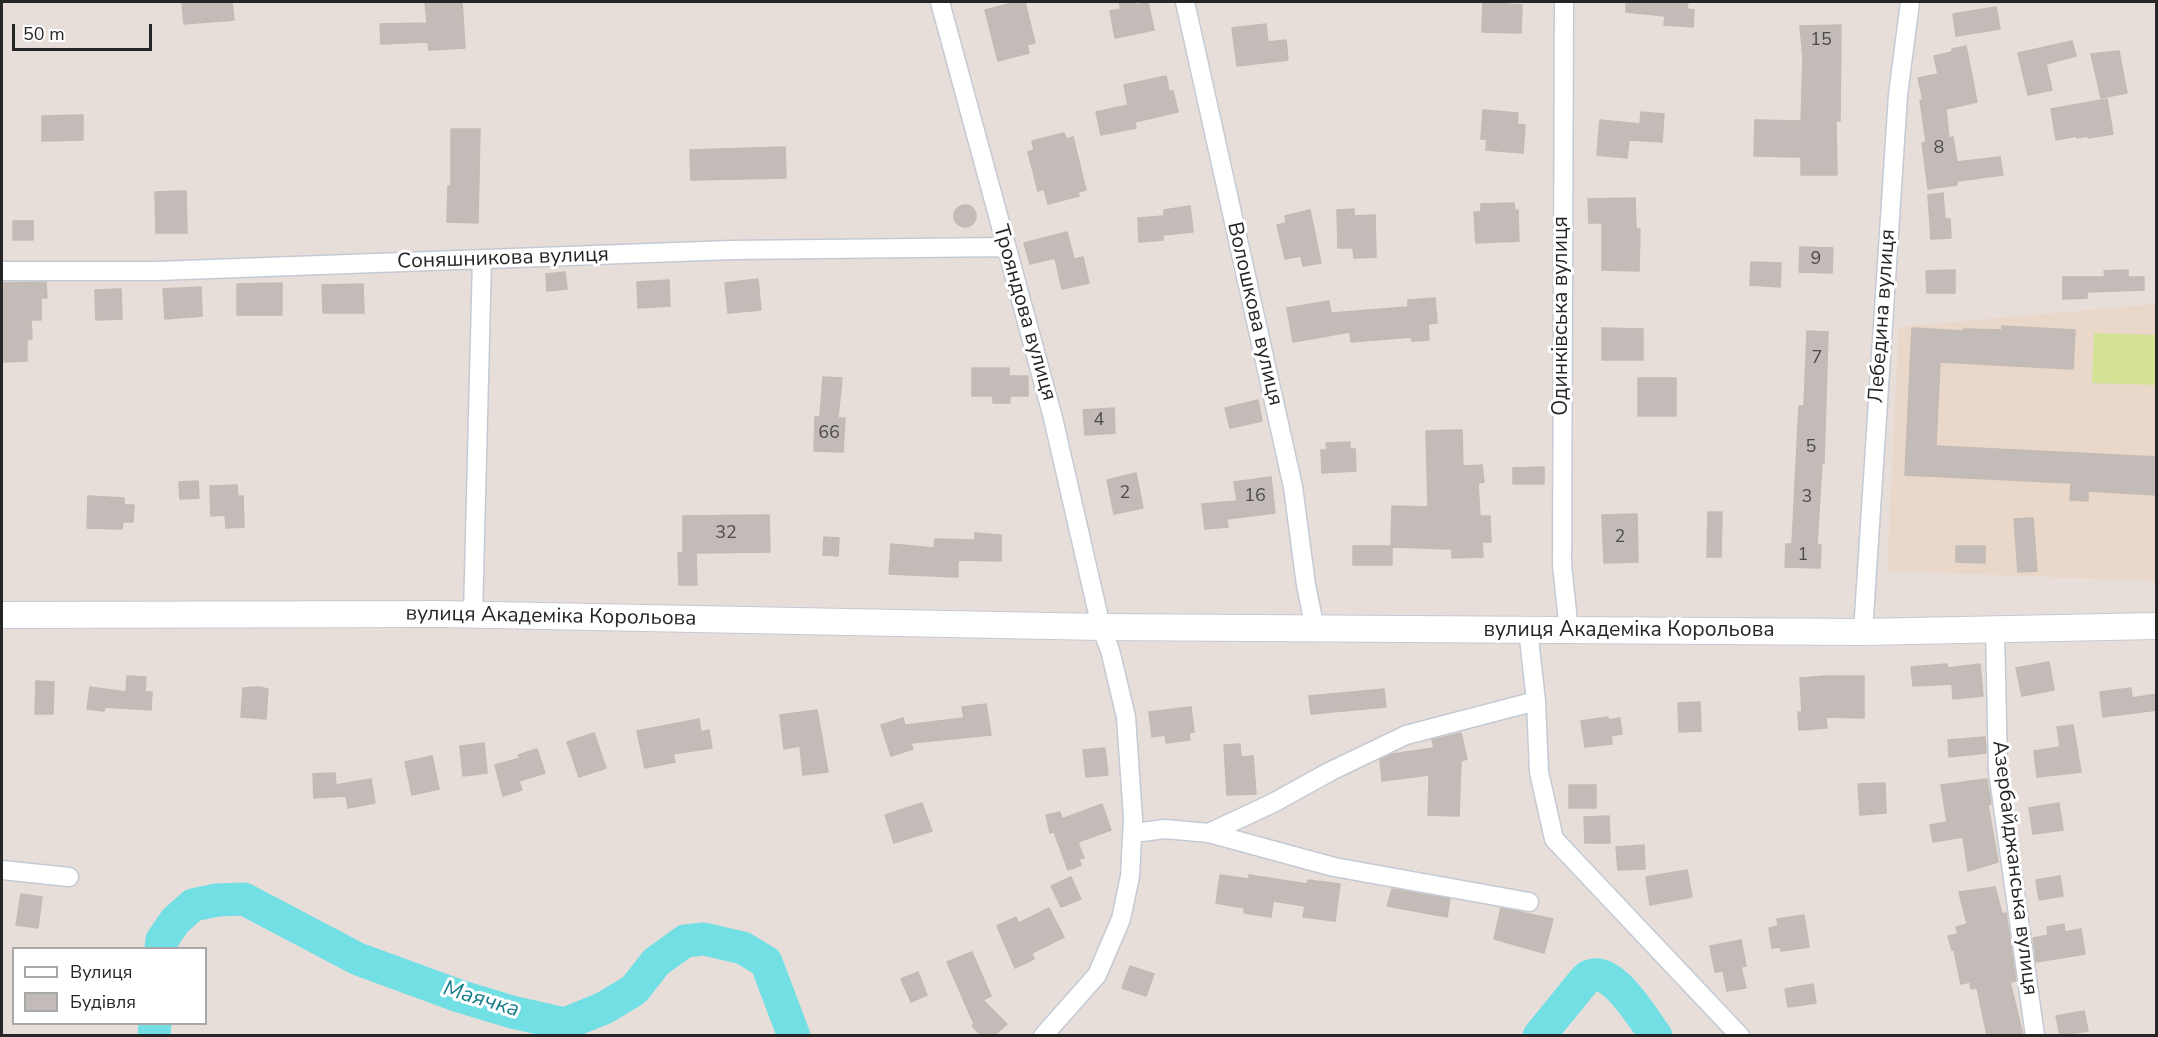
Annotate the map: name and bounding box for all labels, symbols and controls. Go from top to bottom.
scale bar [15,12,154,50]
text: 50 m [23,22,65,46]
house number: 15 [1810,30,1832,52]
house number: 8 [1934,138,1944,160]
street label: Одинківська вулиця [1549,216,1575,416]
street label: Волошкова вулиця [1221,220,1287,408]
street label: Трояндова вулиця [987,222,1061,404]
street label: Лебедина вулиця [1864,228,1902,404]
street label: Соняшникова вулиця [397,243,609,275]
house number: 9 [1811,249,1821,271]
house number: 7 [1812,348,1822,370]
house number: 4 [1094,410,1104,432]
house number: 66 [818,423,840,445]
house number: 5 [1806,437,1816,459]
house number: 2 [1120,483,1130,505]
house number: 16 [1244,486,1266,508]
house number: 3 [1802,487,1812,509]
house number: 32 [715,523,737,545]
house number: 2 [1615,527,1625,549]
house number: 1 [1798,545,1808,567]
street label: вулиця Академіка Корольова [405,602,697,632]
street label: вулиця Академіка Корольова [1484,618,1774,644]
street label: Азербайджанська вулиця [1986,739,2042,997]
legend [12,947,207,1025]
text: Вулиця [70,960,132,984]
water label: Маячка [440,976,522,1024]
text: Будівля [70,990,136,1014]

